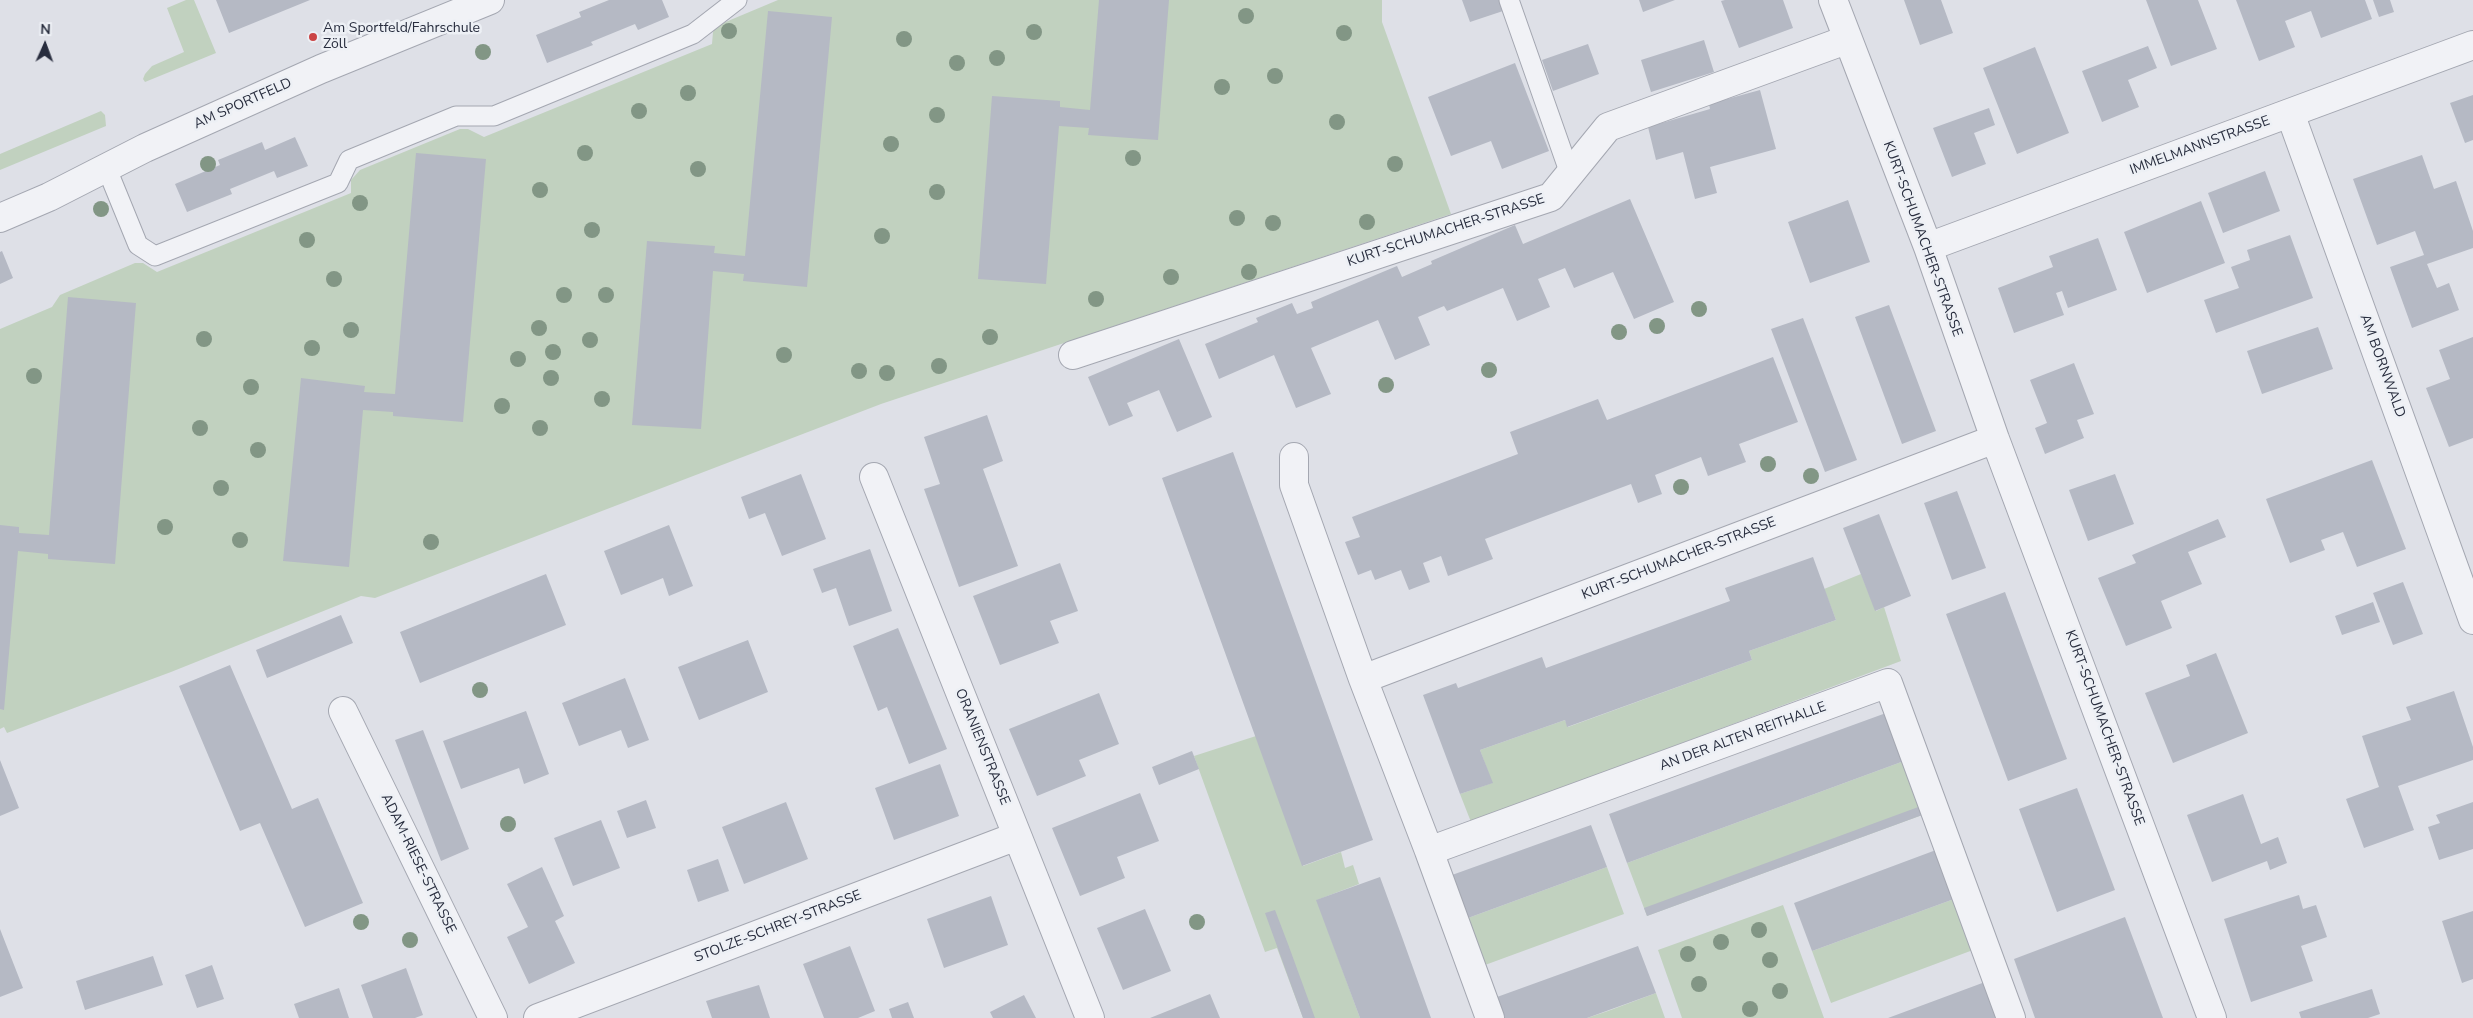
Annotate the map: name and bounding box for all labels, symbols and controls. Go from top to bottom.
north arrow [20,20,70,70]
text: N [40,20,51,39]
place label: Am Sportfeld/Fahrschule Zöll [323,21,480,54]
marker: Am Sportfeld/Fahrschule Zöll [307,31,319,43]
street label: AM SPORTFELD [192,75,294,133]
street label: IMMELMANNSTRASSE [2128,113,2272,179]
street label: KURT-SCHUMACHER-STRASSE [1879,139,1965,339]
street label: KURT-SCHUMACHER-STRASSE [1345,191,1547,271]
street label: AM BORNWALD [2356,312,2408,420]
street label: KURT-SCHUMACHER-STRASSE [1579,514,1779,604]
street label: KURT-SCHUMACHER-STRASSE [2061,628,2147,828]
street label: ORANIENSTRASSE [951,686,1013,808]
street label: AN DER ALTEN REITHALLE [1657,699,1829,775]
street label: ADAM-RIESE-STRASSE [377,791,459,937]
street label: STOLZE-SCHREY-STRASSE [692,887,864,967]

